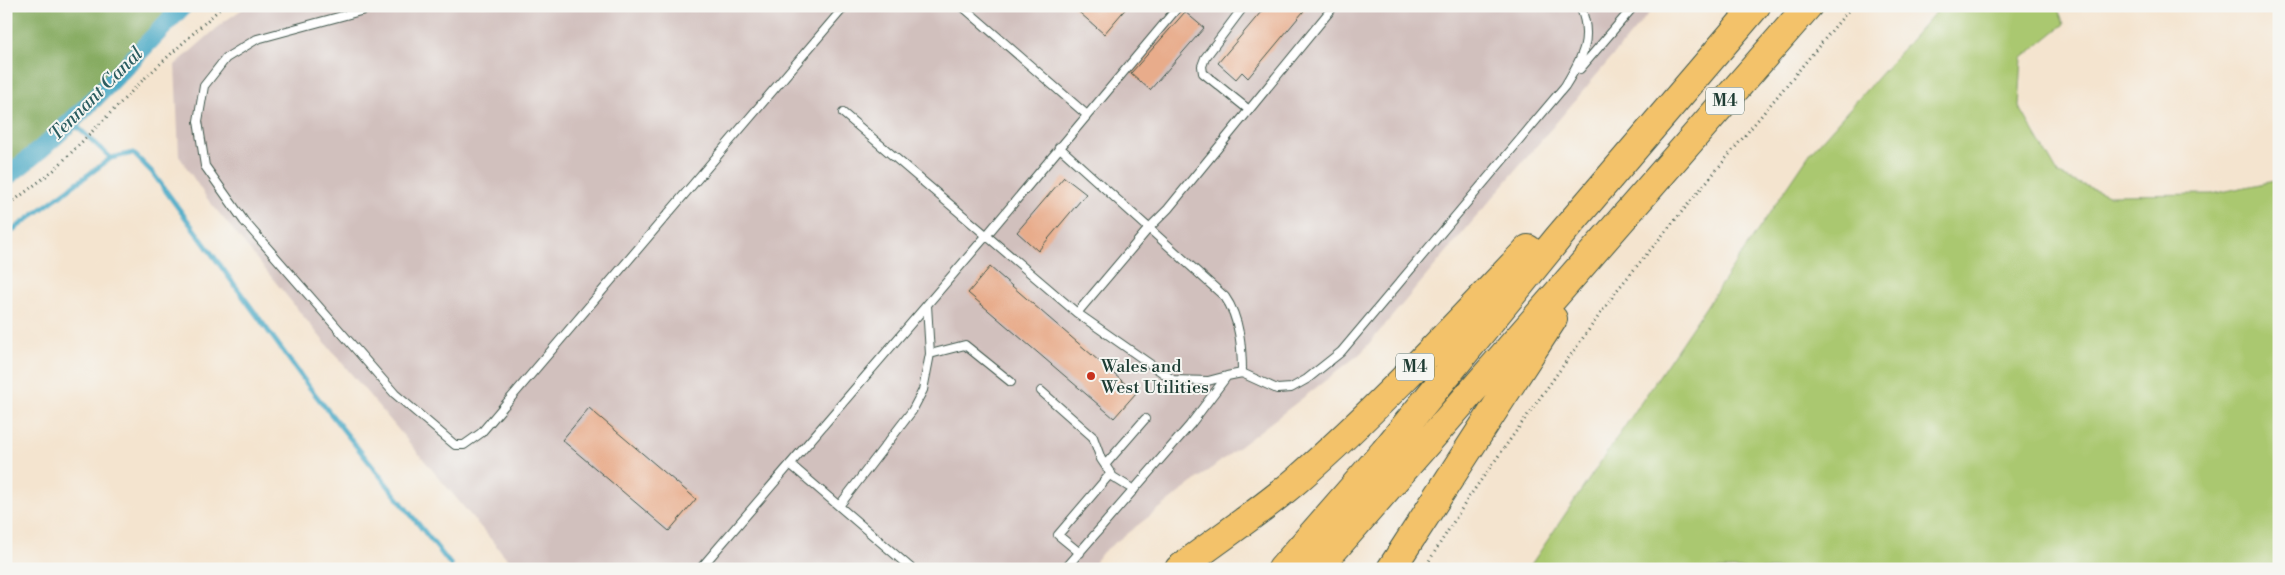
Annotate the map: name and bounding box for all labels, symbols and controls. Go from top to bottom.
water label: Tennant Canal [44,42,148,146]
road number: M4 [1706,88,1744,114]
road number: M4 [1396,354,1434,381]
place label: Wales and West Utilities [1100,355,1209,399]
marker: Wales and West Utilities [1085,370,1097,382]

